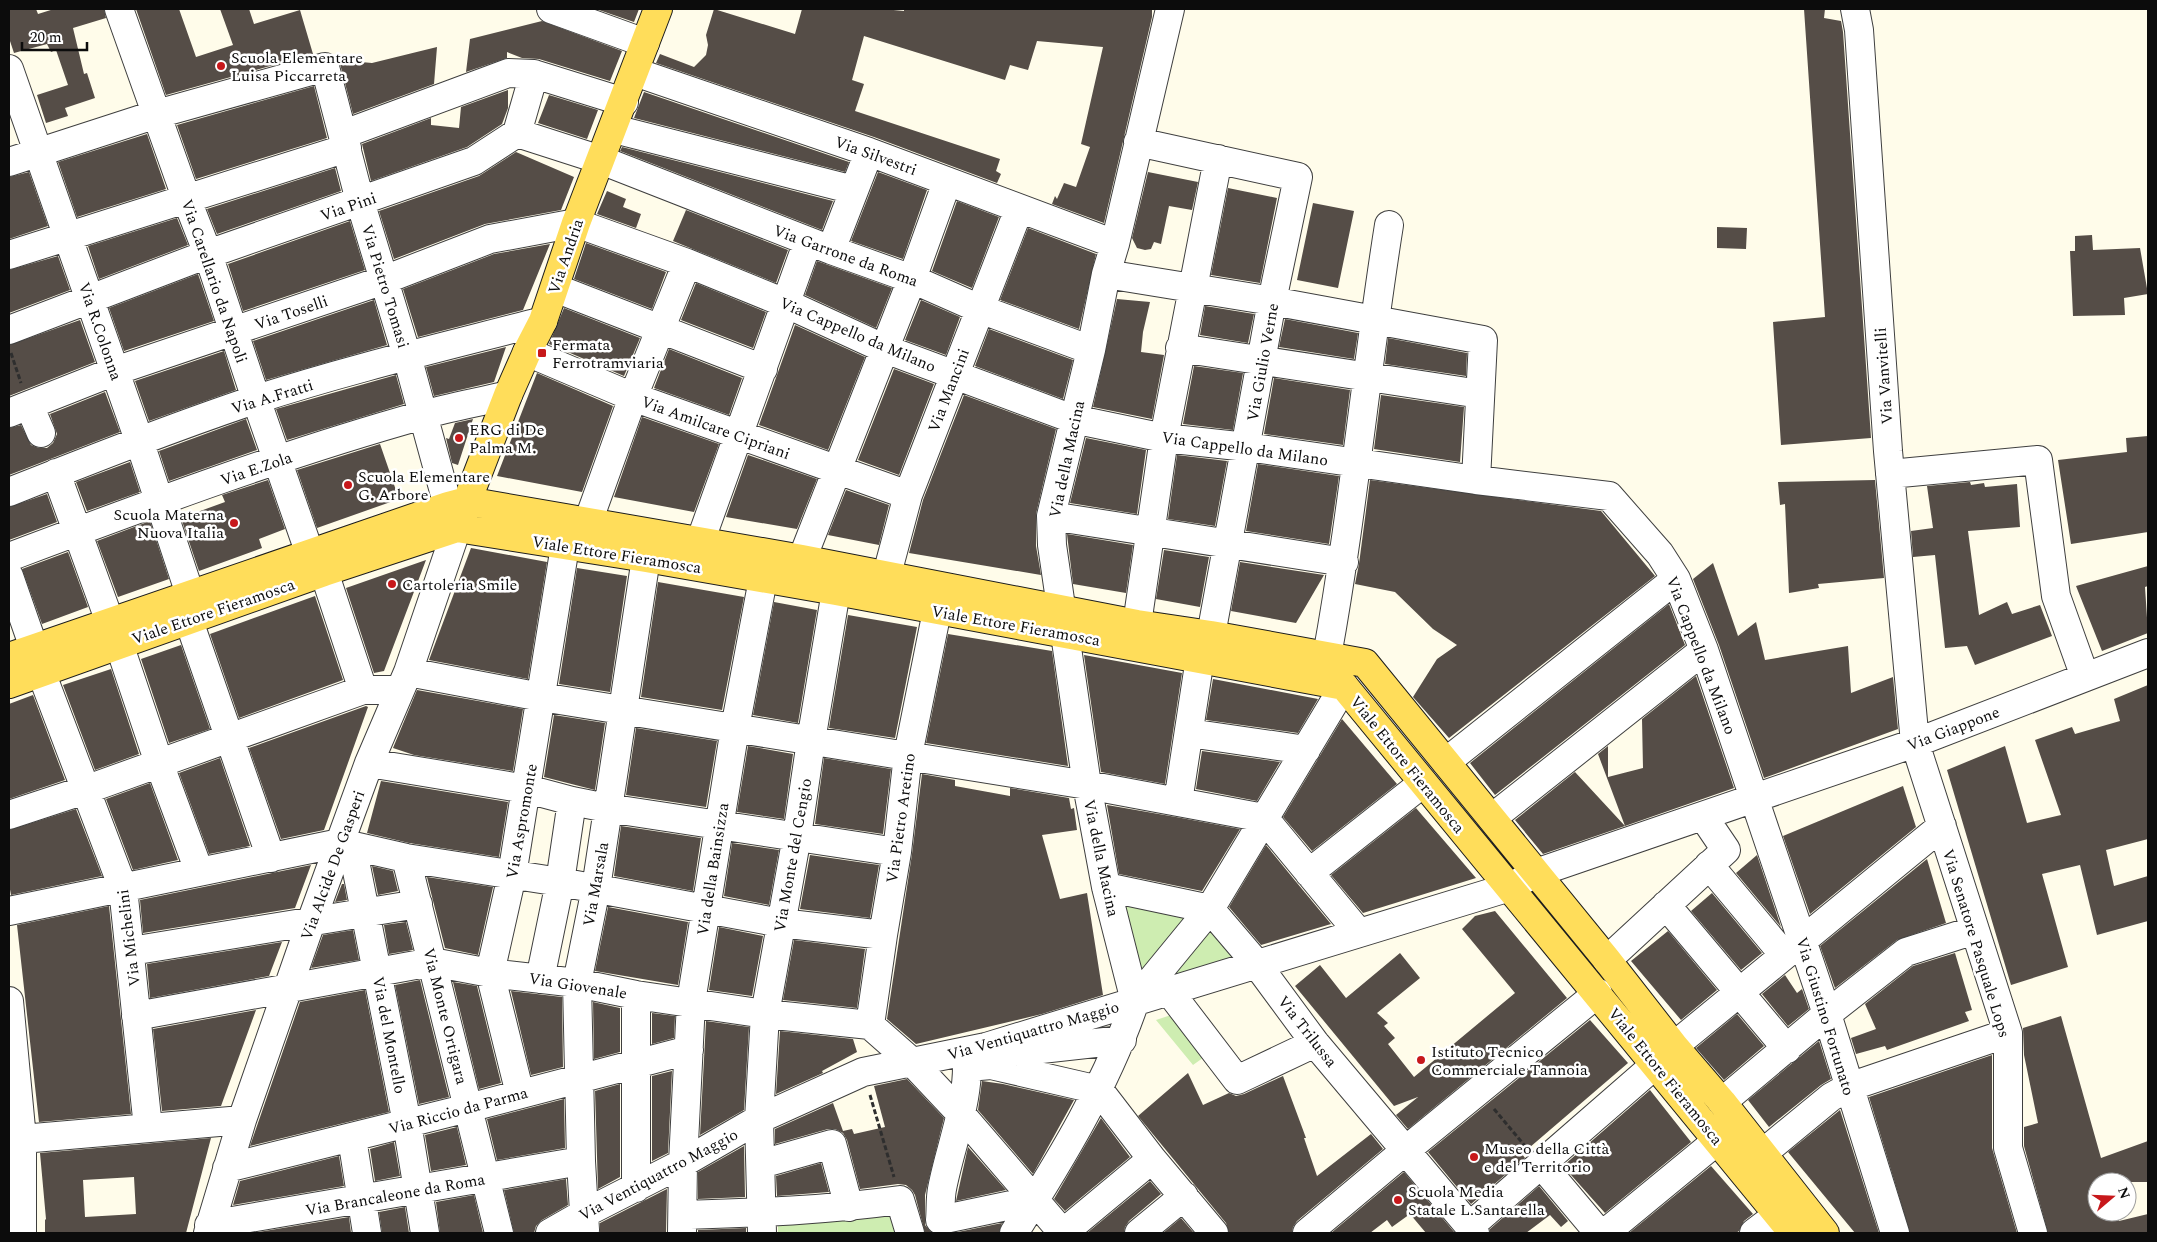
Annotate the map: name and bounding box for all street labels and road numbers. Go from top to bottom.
street label: Via Silvestri [831,130,920,182]
street label: Via Pini [317,186,380,228]
street label: Via Carellario da Napoli [175,196,253,367]
street label: Via Andria [542,215,590,297]
street label: Via Garrone da Roma [770,219,922,293]
street label: Via Pietro Tomasi [355,221,415,351]
street label: Via R.Colonna [72,279,128,384]
street label: Via Toselli [251,289,331,337]
street label: Via Cappello da Milano [776,291,939,379]
street label: Via Giulio Verne [1241,301,1285,423]
street label: Via Vanvitelli [1869,327,1899,425]
street label: Via Mancini [922,345,976,436]
street label: Via A.Fratti [228,373,316,421]
street label: Via Amilcare Cipriani [638,390,793,466]
street label: Via della Macina [1043,398,1091,520]
street label: Via Cappello da Milano [1160,425,1330,473]
street label: Via E.Zola [217,445,296,492]
street label: Viale Ettore Fieramosca [530,530,703,580]
street label: Viale Ettore Fieramosca [129,573,298,651]
street label: Via Cappello da Milano [1660,573,1742,738]
street label: Viale Ettore Fieramosca [929,599,1102,653]
street label: Viale Ettore Fieramosca [1344,691,1470,839]
street label: Via Giappone [1903,700,2003,758]
street label: Via Pietro Aretino [880,752,922,885]
street label: Via Aspromonte [500,762,544,881]
street label: Via Monte del Cengio [768,776,818,934]
street label: Via Alcide De Gasperi [295,787,371,944]
street label: Via della Macina [1077,797,1125,919]
street label: Via della Bainsizza [691,801,735,937]
street label: Via Marsala [577,840,615,928]
street label: Via Senatore Pasquale Lops [1936,846,2016,1041]
street label: Via Michelini [111,888,147,988]
street label: Via Giustino Fortunato [1789,934,1861,1099]
street label: Via Monte Ortigara [416,945,474,1087]
street label: Via Giovenale [527,966,629,1006]
street label: Via del Montello [366,975,412,1096]
street label: Via Trilussa [1271,991,1343,1073]
street label: Via Ventiquattro Maggio [945,995,1122,1067]
street label: Viale Ettore Fieramosca [1602,1003,1728,1151]
street label: Via Riccio da Parma [386,1081,531,1141]
street label: Via Ventiquattro Maggio [574,1123,742,1227]
street label: Via Brancaleone da Roma [304,1167,487,1223]

